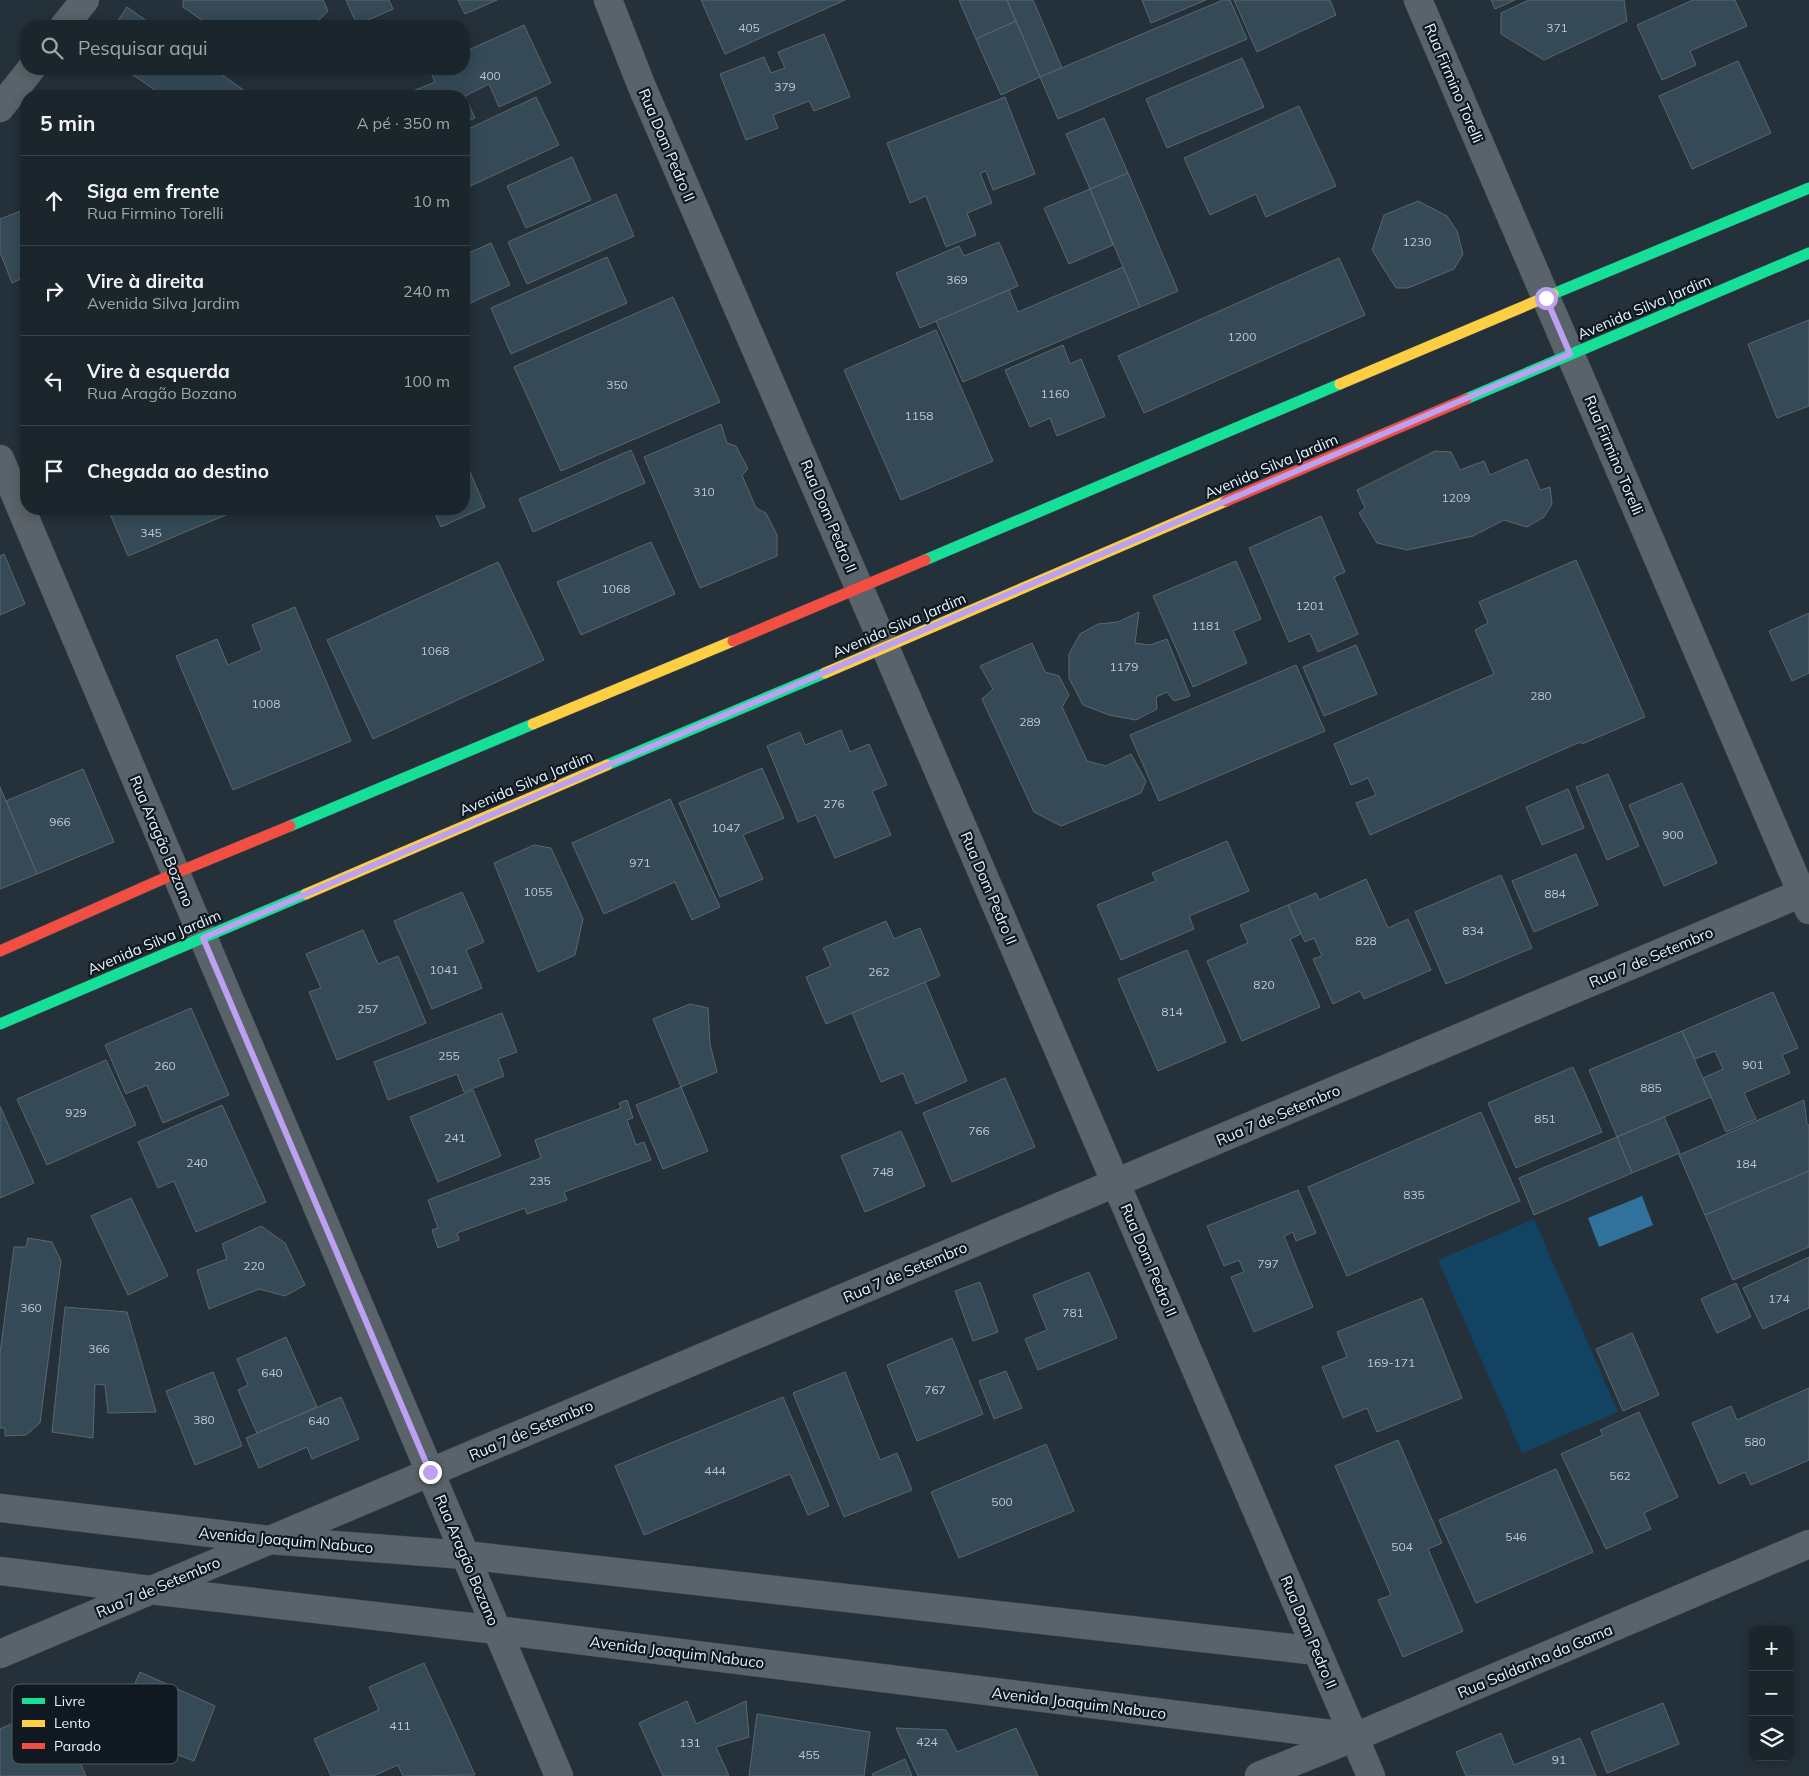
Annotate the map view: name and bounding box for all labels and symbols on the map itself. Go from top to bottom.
house number: 405 [738,20,760,35]
street label: Rua Firmino Torelli [1420,20,1488,146]
house number: 371 [1546,20,1568,35]
house number: 400 [479,68,501,83]
house number: 379 [774,79,796,94]
street label: Rua Dom Pedro II [635,86,699,204]
house number: 1230 [1403,234,1431,249]
street label: Avenida Silva Jardim [1574,270,1714,344]
house number: 369 [946,272,968,287]
route start [1535,287,1558,310]
house number: 1200 [1228,329,1256,344]
house number: 350 [606,377,628,392]
house number: 1160 [1041,386,1069,401]
street label: Rua Firmino Torelli [1580,392,1648,518]
house number: 1158 [905,408,933,423]
street label: Avenida Silva Jardim [1201,429,1341,503]
street label: Rua Dom Pedro II [797,457,861,575]
house number: 310 [693,484,715,499]
house number: 1209 [1442,490,1470,505]
house number: 345 [140,525,162,540]
house number: 1068 [602,581,630,596]
street label: Avenida Silva Jardim [829,588,969,662]
house number: 1201 [1296,598,1324,613]
house number: 1181 [1192,618,1220,633]
house number: 1068 [421,643,449,658]
house number: 1179 [1110,659,1138,674]
house number: 280 [1530,688,1552,703]
house number: 1008 [252,696,280,711]
house number: 289 [1019,714,1041,729]
street label: Avenida Silva Jardim [456,746,596,820]
street label: Rua Aragão Bozano [126,773,198,909]
house number: 276 [823,796,845,811]
house number: 966 [49,814,71,829]
house number: 1047 [712,820,740,835]
house number: 900 [1662,827,1684,842]
street label: Rua Dom Pedro II [957,829,1021,947]
house number: 971 [629,855,651,870]
house number: 1055 [524,884,552,899]
house number: 884 [1544,886,1566,901]
street label: Avenida Silva Jardim [84,905,224,979]
street label: Rua 7 de Setembro [1586,922,1716,992]
house number: 834 [1462,923,1484,938]
house number: 828 [1355,933,1377,948]
house number: 1041 [430,962,458,977]
house number: 262 [868,964,890,979]
house number: 820 [1253,977,1275,992]
house number: 257 [357,1001,379,1016]
house number: 814 [1161,1004,1183,1019]
house number: 255 [438,1048,460,1063]
house number: 901 [1742,1057,1764,1072]
house number: 260 [154,1058,176,1073]
street label: Rua 7 de Setembro [1213,1080,1343,1150]
house number: 885 [1640,1080,1662,1095]
house number: 929 [65,1105,87,1120]
house number: 851 [1534,1111,1556,1126]
house number: 766 [968,1123,990,1138]
house number: 241 [444,1130,466,1145]
house number: 240 [186,1155,208,1170]
house number: 184 [1735,1156,1757,1171]
house number: 748 [872,1164,894,1179]
house number: 235 [529,1173,551,1188]
house number: 835 [1403,1187,1425,1202]
street label: Rua Dom Pedro II [1117,1201,1181,1319]
street label: Rua 7 de Setembro [840,1237,970,1307]
house number: 797 [1257,1256,1279,1271]
house number: 220 [243,1258,265,1273]
house number: 174 [1768,1291,1790,1306]
house number: 360 [20,1300,42,1315]
house number: 781 [1062,1305,1084,1320]
house number: 366 [88,1341,110,1356]
house number: 169-171 [1367,1355,1415,1370]
house number: 640 [261,1365,283,1380]
house number: 767 [924,1382,946,1397]
street label: Rua 7 de Setembro [466,1395,596,1465]
house number: 380 [193,1412,215,1427]
house number: 640 [308,1413,330,1428]
house number: 580 [1744,1434,1766,1449]
route end [419,1461,442,1484]
house number: 444 [704,1463,726,1478]
house number: 562 [1609,1468,1631,1483]
street label: Rua Aragão Bozano [431,1492,503,1628]
house number: 500 [991,1494,1013,1509]
street label: Avenida Joaquim Nabuco [198,1523,374,1557]
house number: 546 [1505,1529,1527,1544]
house number: 504 [1391,1539,1413,1554]
street label: Rua 7 de Setembro [93,1552,223,1622]
street label: Rua Dom Pedro II [1277,1573,1341,1691]
street label: Rua Saldanha da Gama [1455,1620,1615,1702]
street label: Avenida Joaquim Nabuco [589,1632,765,1672]
street label: Avenida Joaquim Nabuco [991,1683,1167,1723]
legend [12,1684,178,1764]
text: Livre [54,1692,85,1710]
text: Lento [54,1714,90,1732]
house number: 411 [389,1718,411,1733]
house number: 424 [916,1734,938,1749]
house number: 131 [679,1735,701,1750]
text: Parado [54,1737,101,1755]
house number: 455 [798,1747,820,1762]
house number: 91 [1552,1752,1566,1767]

